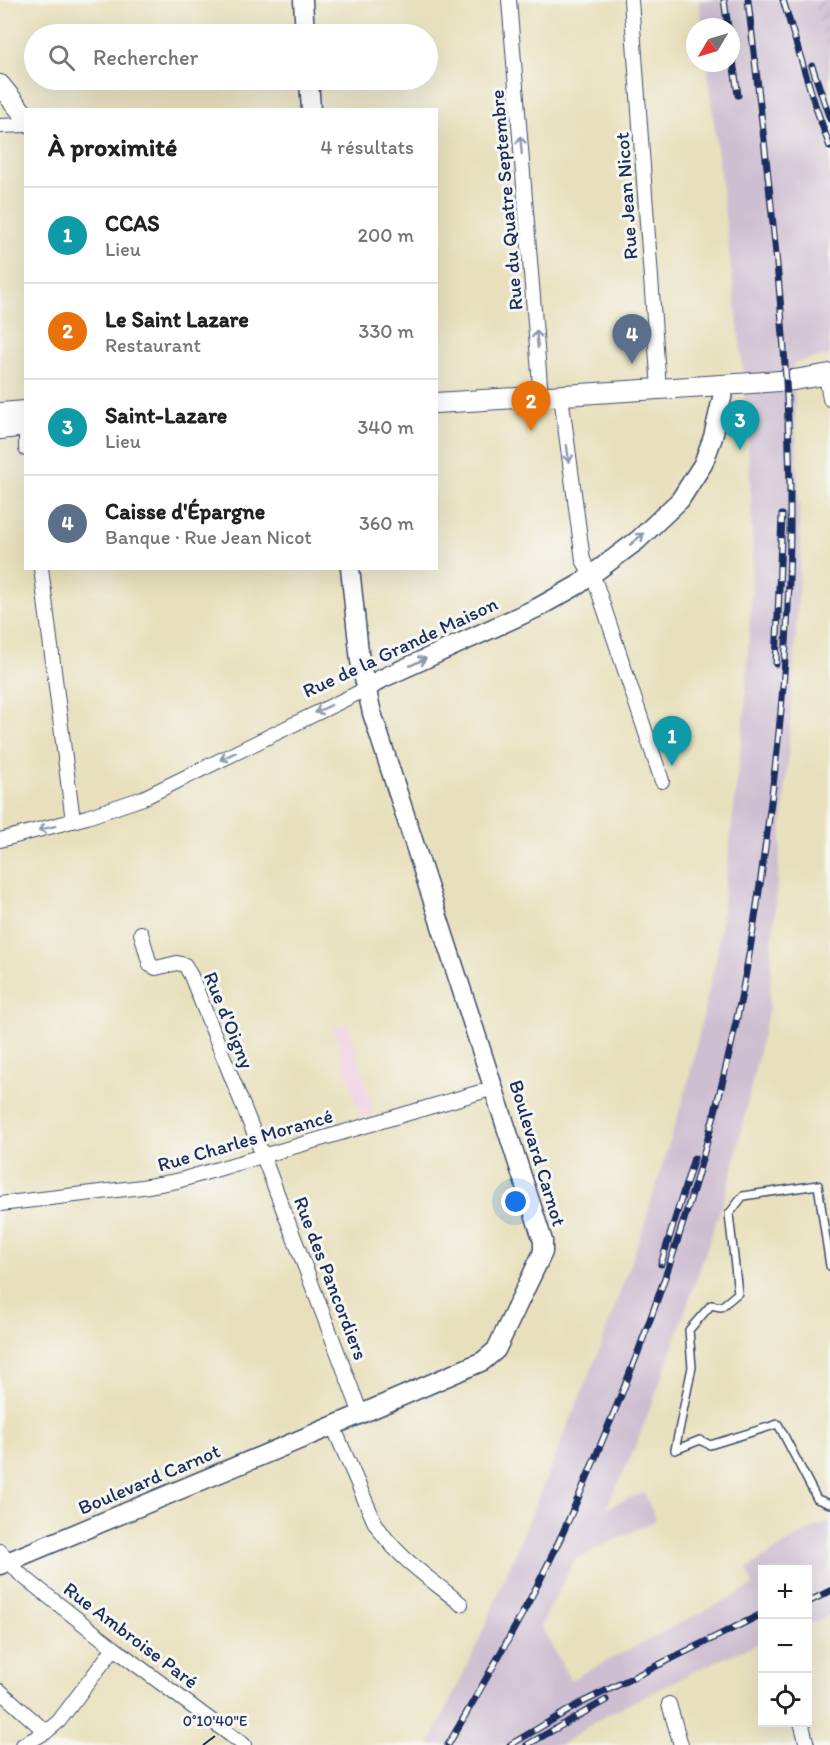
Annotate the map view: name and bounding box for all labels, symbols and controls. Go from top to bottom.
north arrow [686,18,740,72]
search box [24,24,438,90]
icon: search [45,41,78,74]
text: Rechercher [93,44,198,71]
street label: Rue du Quatre Septembre [484,89,528,311]
text: À proximité [48,131,177,163]
street label: Rue Jean Nicot [610,132,642,260]
text: 4 résultats [321,135,414,159]
one-way arrow [515,135,526,155]
text: CCAS [105,210,160,237]
text: 1 [63,223,72,247]
text: 200 m [358,223,414,247]
text: Lieu [105,237,141,261]
text: Le Saint Lazare [105,306,249,333]
pin: 4 [612,314,652,364]
text: 2 [62,319,73,343]
text: 330 m [359,319,414,343]
one-way arrow [531,329,542,349]
text: Restaurant [105,333,201,357]
pin: 2 [512,382,550,431]
pin: 3 [720,400,760,450]
text: Saint-Lazare [105,402,227,429]
text: 3 [62,415,73,439]
text: 340 m [357,415,414,439]
text: Lieu [105,429,141,453]
one-way arrow [563,444,574,464]
text: Caisse d'Épargne [105,498,265,525]
text: 4 [61,511,74,535]
text: 360 m [359,511,414,535]
text: Banque · Rue Jean Nicot [105,525,312,549]
one-way arrow [629,533,645,546]
street label: Rue de la Grande Maison [299,591,501,703]
one-way arrow [409,656,427,668]
one-way arrow [314,704,332,715]
pin: 1 [652,716,692,766]
one-way arrow [219,751,237,762]
one-way arrow [38,822,57,834]
street label: Rue d'Oigny [199,968,260,1073]
street label: Boulevard Carnot [504,1077,572,1229]
street label: Rue Charles Morancé [155,1103,335,1177]
your location [501,1187,530,1216]
street label: Rue des Pancordiers [289,1193,373,1363]
street label: Boulevard Carnot [74,1438,224,1520]
map controls [758,1565,812,1727]
button: + [758,1565,812,1619]
street label: Rue Ambroise Paré [59,1577,203,1693]
button: − [758,1619,812,1673]
button: locate [758,1673,812,1727]
text: 0°10'40"E [183,1712,247,1730]

